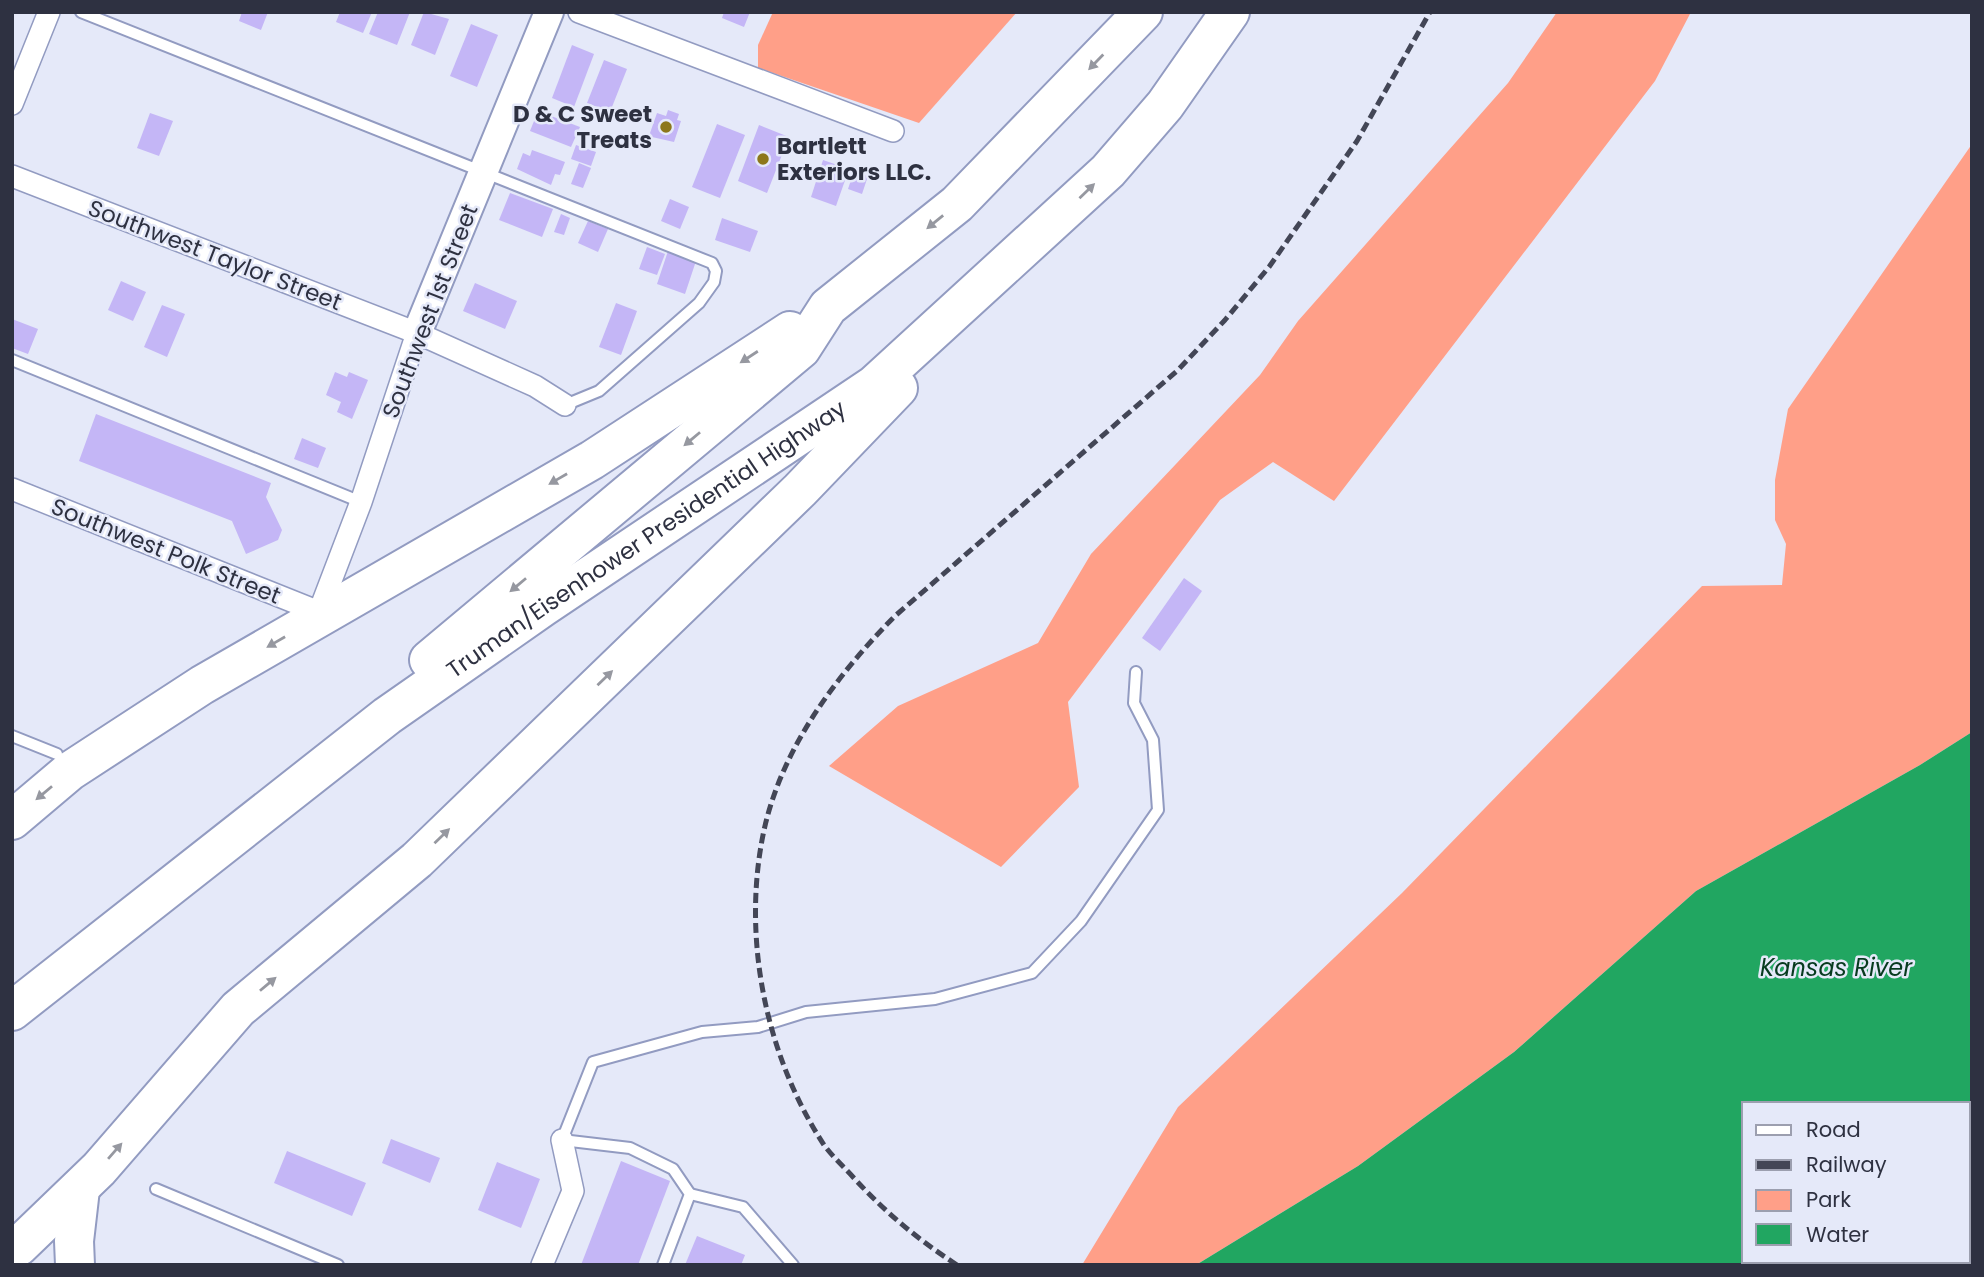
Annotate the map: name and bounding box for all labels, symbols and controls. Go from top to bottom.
one-way arrow [1088,53,1104,70]
place label: D & C Sweet Treats [513,98,652,156]
marker: D & C Sweet Treats [658,119,674,135]
place label: Bartlett Exteriors LLC. [777,130,931,188]
marker: Bartlett Exteriors LLC. [755,151,771,167]
one-way arrow [1078,183,1095,199]
street label: Southwest Taylor Street [84,192,346,318]
street label: Southwest 1st Street [374,199,486,423]
one-way arrow [926,214,943,229]
one-way arrow [740,350,759,363]
street label: Truman/Eisenhower Presidential Highway [440,392,852,686]
one-way arrow [683,432,701,447]
one-way arrow [548,473,567,486]
street label: Southwest Polk Street [47,490,285,612]
one-way arrow [509,577,526,592]
one-way arrow [266,636,285,648]
one-way arrow [597,670,614,687]
one-way arrow [36,785,53,800]
one-way arrow [433,828,450,845]
water label: Kansas River [1760,951,1913,984]
one-way arrow [259,976,277,991]
legend [1742,1102,1970,1263]
text: Road [1806,1115,1861,1144]
one-way arrow [107,1142,123,1160]
text: Railway [1806,1150,1887,1179]
text: Park [1806,1185,1851,1214]
text: Water [1806,1220,1869,1249]

